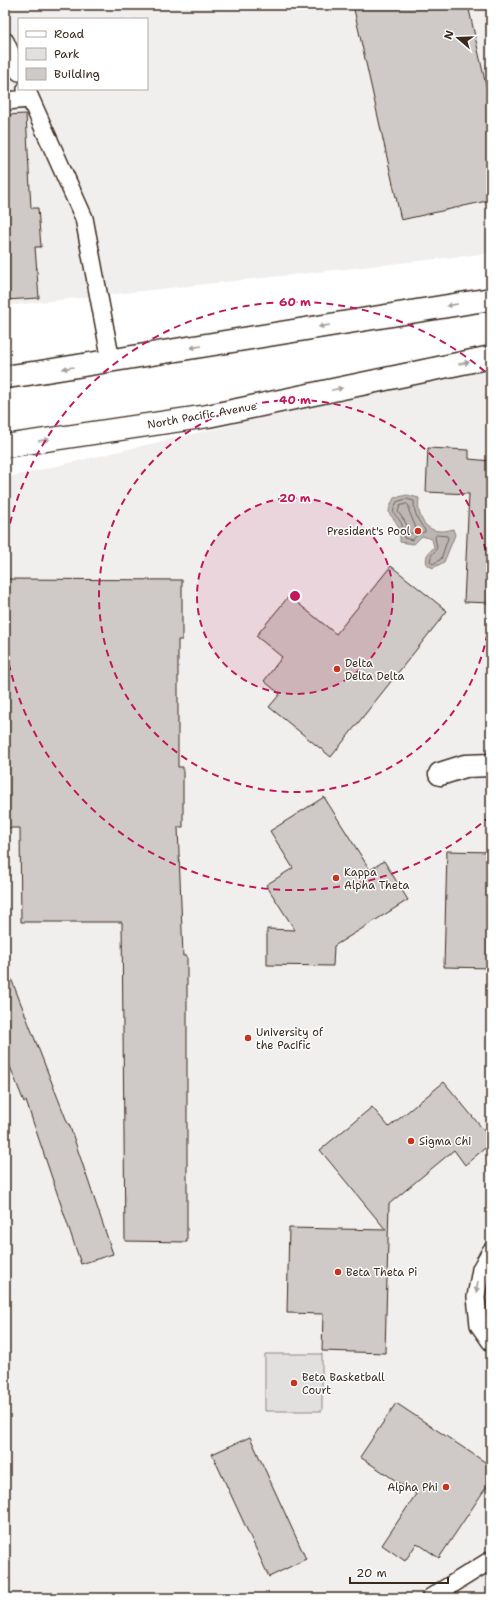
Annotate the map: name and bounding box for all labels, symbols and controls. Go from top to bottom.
legend [18,18,148,90]
north arrow [438,18,478,58]
text: Road [54,26,85,42]
text: N [441,28,458,41]
text: Park [54,46,80,62]
text: Building [54,66,100,82]
text: 60 m [279,294,311,310]
one-way arrow [446,302,459,308]
one-way arrow [318,323,330,329]
one-way arrow [190,344,202,350]
one-way arrow [458,360,470,366]
one-way arrow [62,365,74,371]
one-way arrow [331,386,343,392]
text: 40 m [279,392,311,408]
street label: North Pacific Avenue [146,398,258,433]
one-way arrow [37,437,50,443]
text: 20 m [279,490,311,506]
place label: President's Pool [327,524,411,539]
marker: President's Pool [413,526,423,536]
centre of rings [288,589,302,603]
place label: Delta Delta Delta [345,656,405,684]
marker: Delta Delta Delta [332,664,342,674]
place label: Kappa Alpha Theta [344,865,409,893]
marker: Kappa Alpha Theta [331,873,341,883]
place label: University of the Pacific [256,1025,324,1053]
marker: University of the Pacific [243,1033,253,1043]
place label: Sigma Chi [419,1134,471,1149]
marker: Sigma Chi [406,1136,416,1146]
place label: Beta Theta Pi [346,1265,417,1280]
marker: Beta Theta Pi [333,1267,343,1277]
one-way arrow [474,1281,480,1294]
place label: Beta Basketball Court [302,1370,385,1398]
marker: Beta Basketball Court [289,1378,299,1388]
place label: Alpha Phi [387,1480,438,1495]
marker: Alpha Phi [441,1482,451,1492]
scale bar [350,1559,448,1585]
text: 20 m [356,1565,387,1581]

